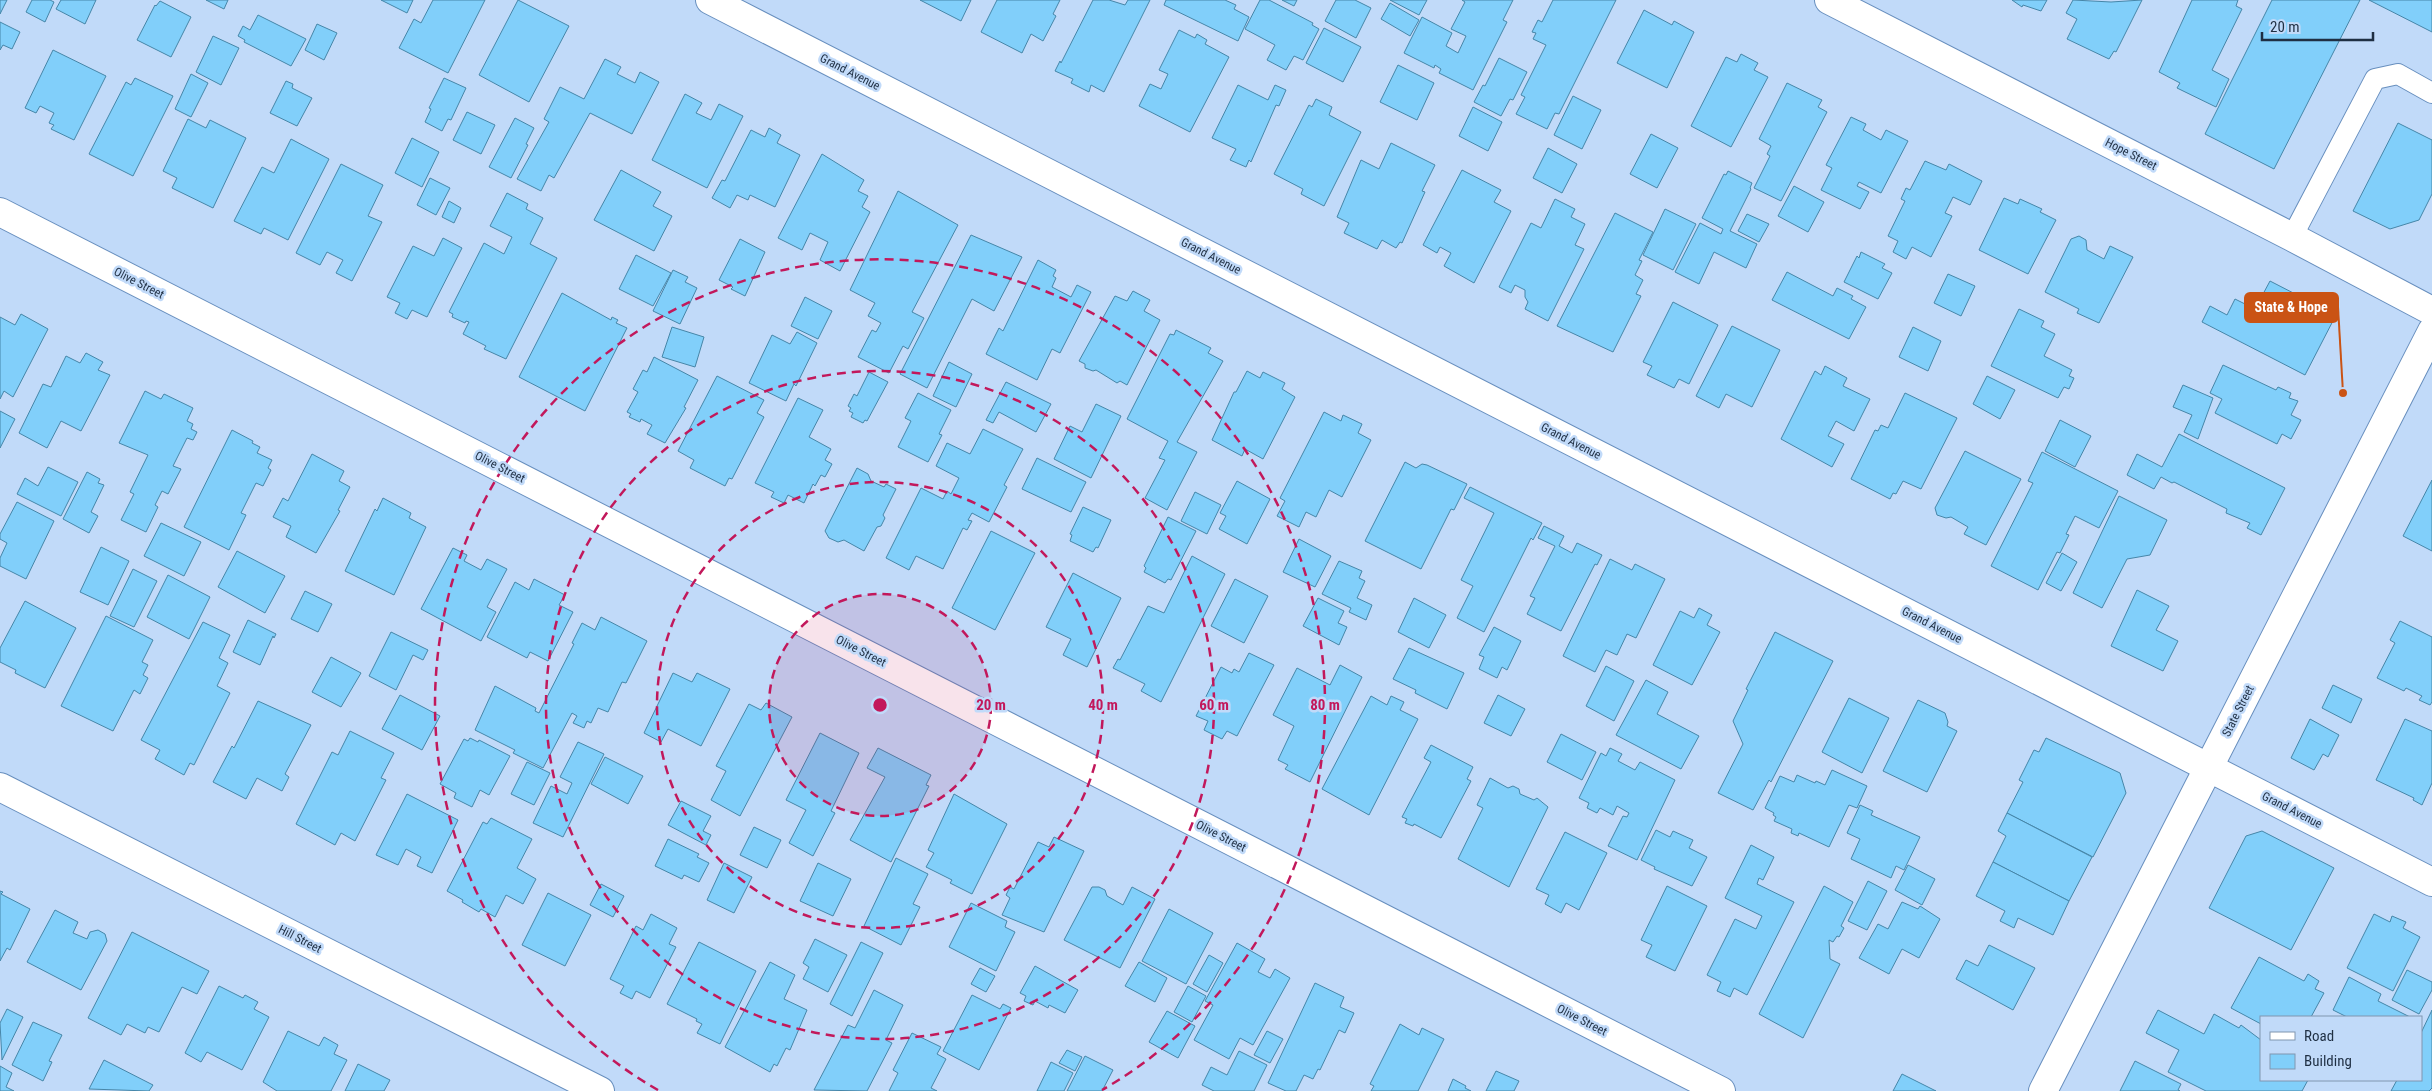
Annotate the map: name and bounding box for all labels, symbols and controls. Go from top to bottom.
scale bar [2262,10,2373,42]
text: 20 m [2270,18,2300,36]
street label: Grand Avenue [818,51,883,93]
street label: Hope Street [2103,135,2159,173]
street label: Grand Avenue [1179,235,1244,277]
street label: Olive Street [112,264,167,302]
callout: State & Hope [2245,293,2338,322]
text: State & Hope [2254,299,2328,315]
street label: Grand Avenue [1539,420,1604,462]
street label: Olive Street [473,448,528,486]
street label: Grand Avenue [1900,604,1965,646]
street label: Olive Street [834,632,889,670]
street label: State Street [2219,683,2257,739]
centre of rings [871,696,889,714]
text: 20 m [976,696,1006,714]
text: 40 m [1088,696,1118,714]
text: 60 m [1199,696,1229,714]
text: 80 m [1310,696,1340,714]
street label: Grand Avenue [2260,789,2325,831]
street label: Olive Street [1194,817,1249,855]
street label: Hill Street [276,922,324,956]
street label: Olive Street [1555,1001,1610,1039]
legend [2260,1016,2422,1081]
text: Road [2304,1027,2334,1045]
text: Building [2304,1052,2352,1070]

